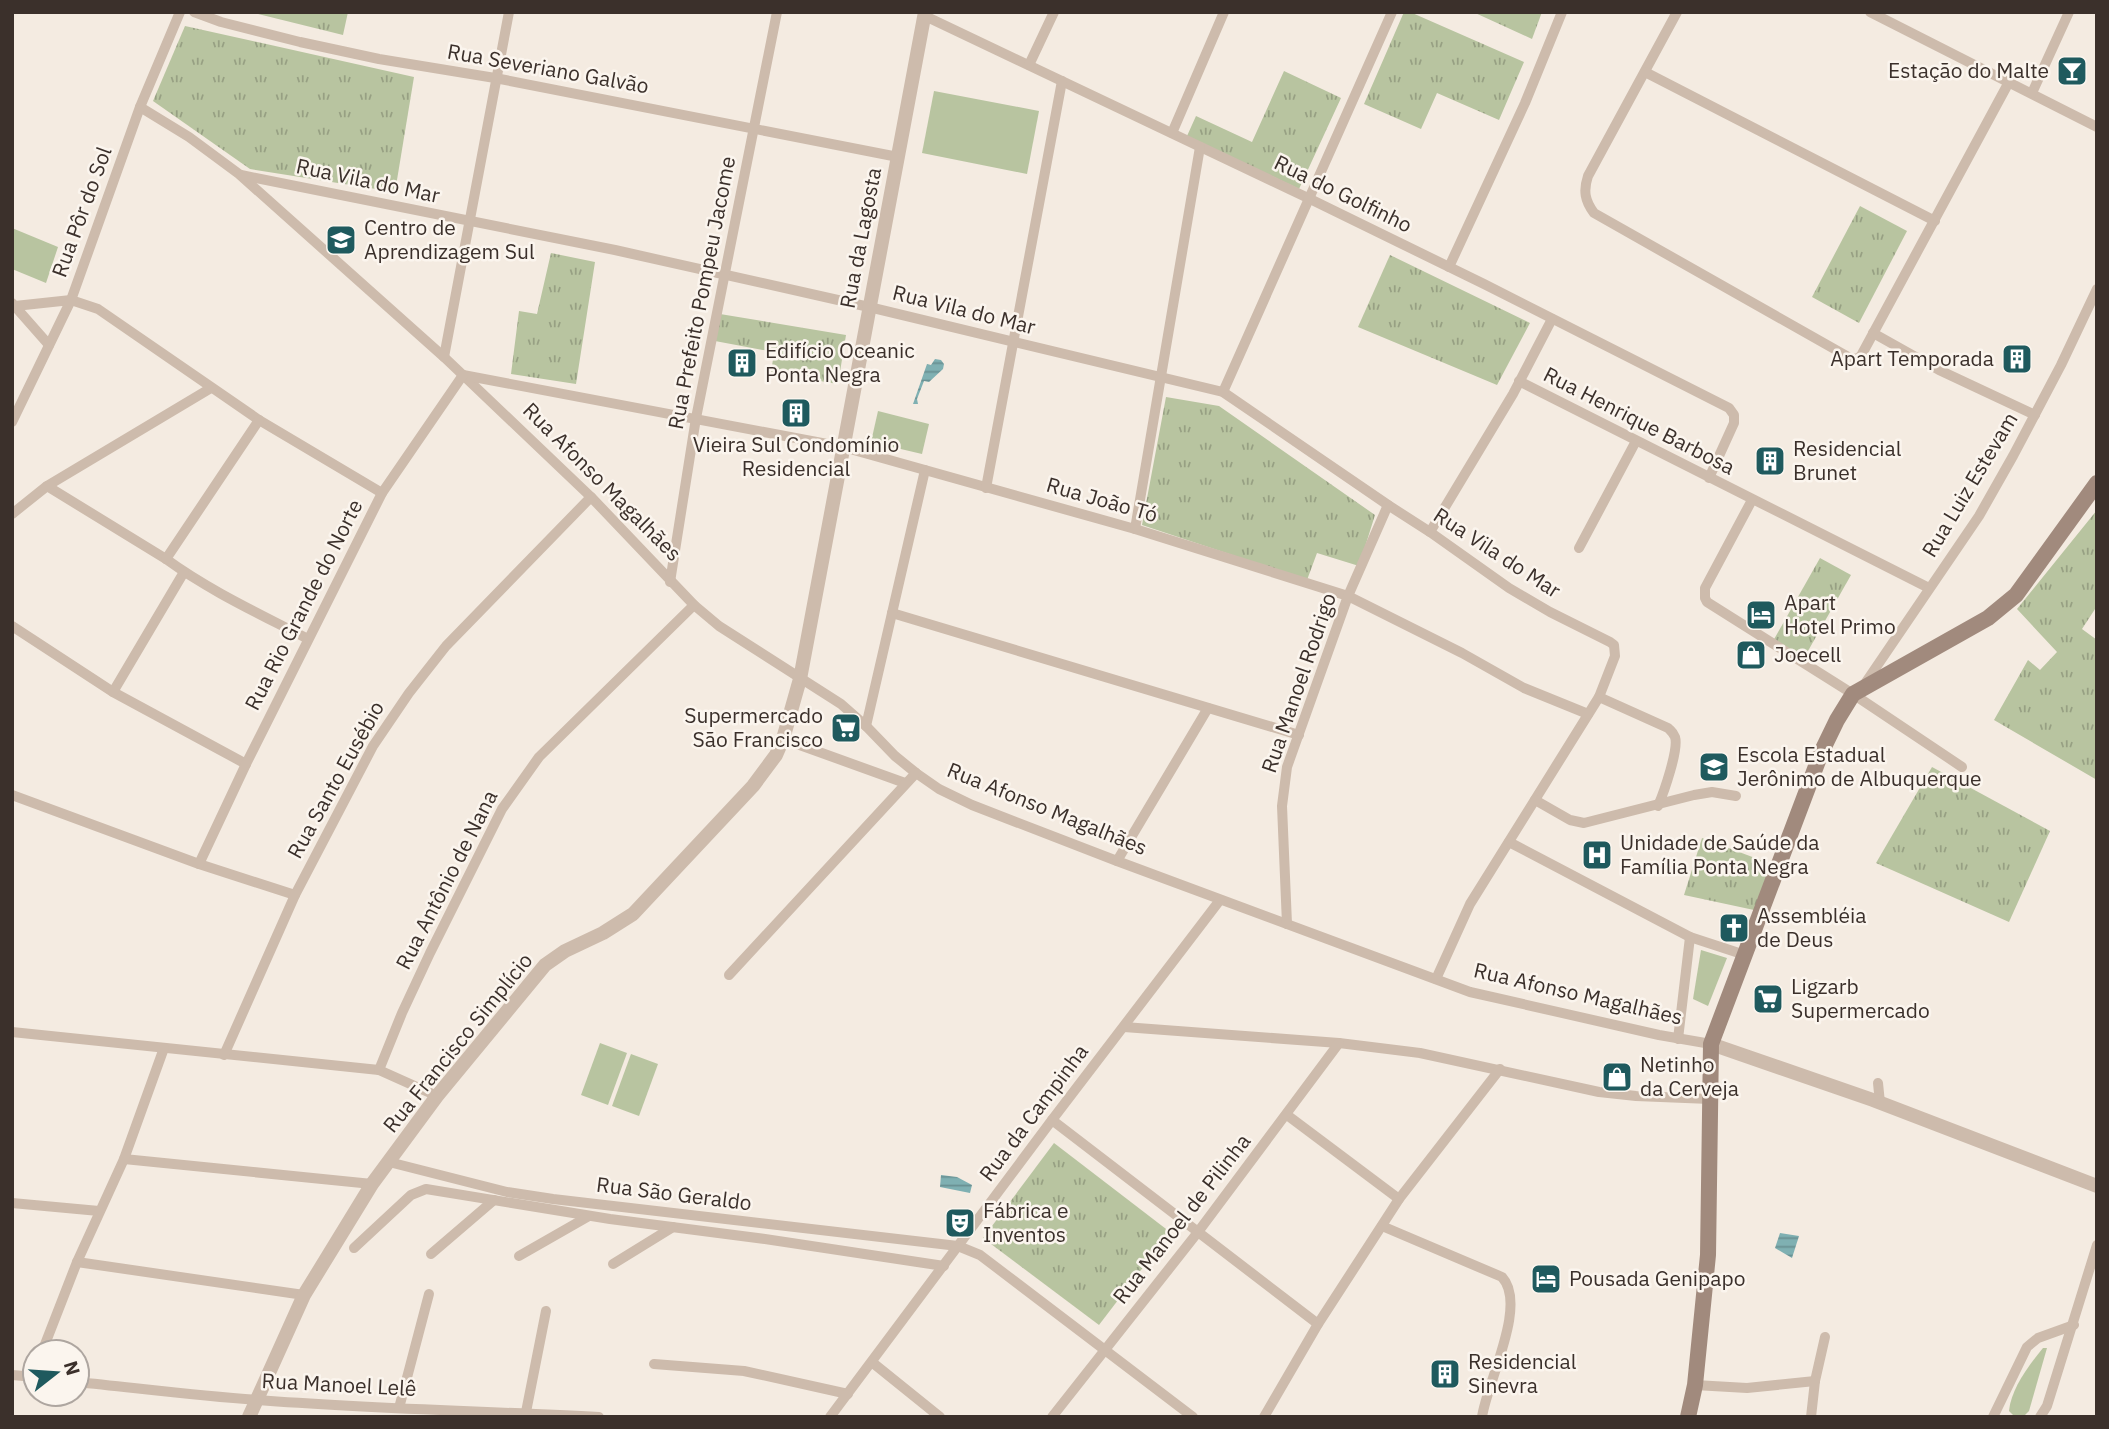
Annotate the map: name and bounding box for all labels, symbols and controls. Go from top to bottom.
street label: Rua Severiano Galvão [445,37,651,100]
bar icon: Estação do Malte [2055,54,2089,88]
place label: Estação do Malte [1888,56,2049,84]
street label: Rua Pôr do Sol [45,142,118,281]
street label: Rua do Golfinho [1270,148,1417,239]
street label: Rua Vila do Mar [294,151,443,209]
street label: Rua Prefeito Pompeu Jacome [661,154,741,432]
street label: Rua da Lagosta [833,165,887,311]
place label: Centro de Aprendizagem Sul [364,213,535,265]
school or university icon: Centro de Aprendizagem Sul [324,223,358,257]
street label: Rua Vila do Mar [890,278,1039,340]
place label: Edifício Oceanic Ponta Negra [765,336,915,388]
building icon: Apart Temporada [2000,342,2034,376]
place label: Apart Temporada [1830,344,1994,372]
building icon: Edifício Oceanic Ponta Negra [725,346,759,380]
street label: Rua Henrique Barbosa [1539,360,1740,481]
street label: Rua Afonso Magalhães [517,396,688,567]
building icon: Vieira Sul Condomínio Residencial [779,396,813,430]
street label: Rua Luiz Estevam [1915,407,2023,562]
place label: Vieira Sul Condomínio Residencial [693,430,899,482]
place label: Residencial Brunet [1793,434,1902,486]
building icon: Residencial Brunet [1753,444,1787,478]
street label: Rua João Tó [1043,470,1161,528]
street label: Rua Rio Grande do Norte [238,494,368,715]
street label: Rua Vila do Mar [1429,501,1567,604]
place label: Apart Hotel Primo [1784,588,1896,640]
street label: Rua Manoel Rodrigo [1254,589,1342,776]
hotel icon: Apart Hotel Primo [1744,598,1778,632]
shop icon: Joecell [1734,638,1768,672]
place label: Joecell [1774,640,1842,668]
street label: Rua Santo Eusébio [280,696,390,863]
place label: Supermercado São Francisco [684,701,823,753]
supermarket icon: Supermercado São Francisco [829,711,863,745]
place label: Escola Estadual Jerônimo de Albuquerque [1737,740,1982,792]
school or university icon: Escola Estadual Jerônimo de Albuquerque [1697,750,1731,784]
street label: Rua Afonso Magalhães [943,755,1152,861]
street label: Rua Antônio de Nana [389,785,503,974]
place label: Unidade de Saúde da Família Ponta Negra [1620,828,1820,880]
hospital icon: Unidade de Saúde da Família Ponta Negra [1580,838,1614,872]
place label: Assembléia de Deus [1757,901,1867,953]
church icon: Assembléia de Deus [1717,911,1751,945]
street label: Rua Francisco Simplício [376,947,538,1138]
street label: Rua Afonso Magalhães [1471,955,1685,1031]
place label: Ligzarb Supermercado [1791,972,1930,1024]
supermarket icon: Ligzarb Supermercado [1751,982,1785,1016]
street label: Rua da Campinha [972,1038,1094,1187]
place label: Netinho da Cerveja [1640,1050,1739,1102]
shop icon: Netinho da Cerveja [1600,1060,1634,1094]
street label: Rua Manoel de Pilinha [1106,1128,1256,1309]
street label: Rua São Geraldo [595,1170,753,1216]
place label: Fábrica e Inventos [983,1196,1069,1248]
theatre icon: Fábrica e Inventos [943,1206,977,1240]
hotel icon: Pousada Genipapo [1529,1262,1563,1296]
place label: Pousada Genipapo [1569,1264,1745,1292]
north arrow [21,1338,91,1408]
place label: Residencial Sinevra [1468,1347,1577,1399]
building icon: Residencial Sinevra [1428,1357,1462,1391]
text: N [59,1358,86,1378]
street label: Rua Manoel Lelê [261,1366,417,1402]

